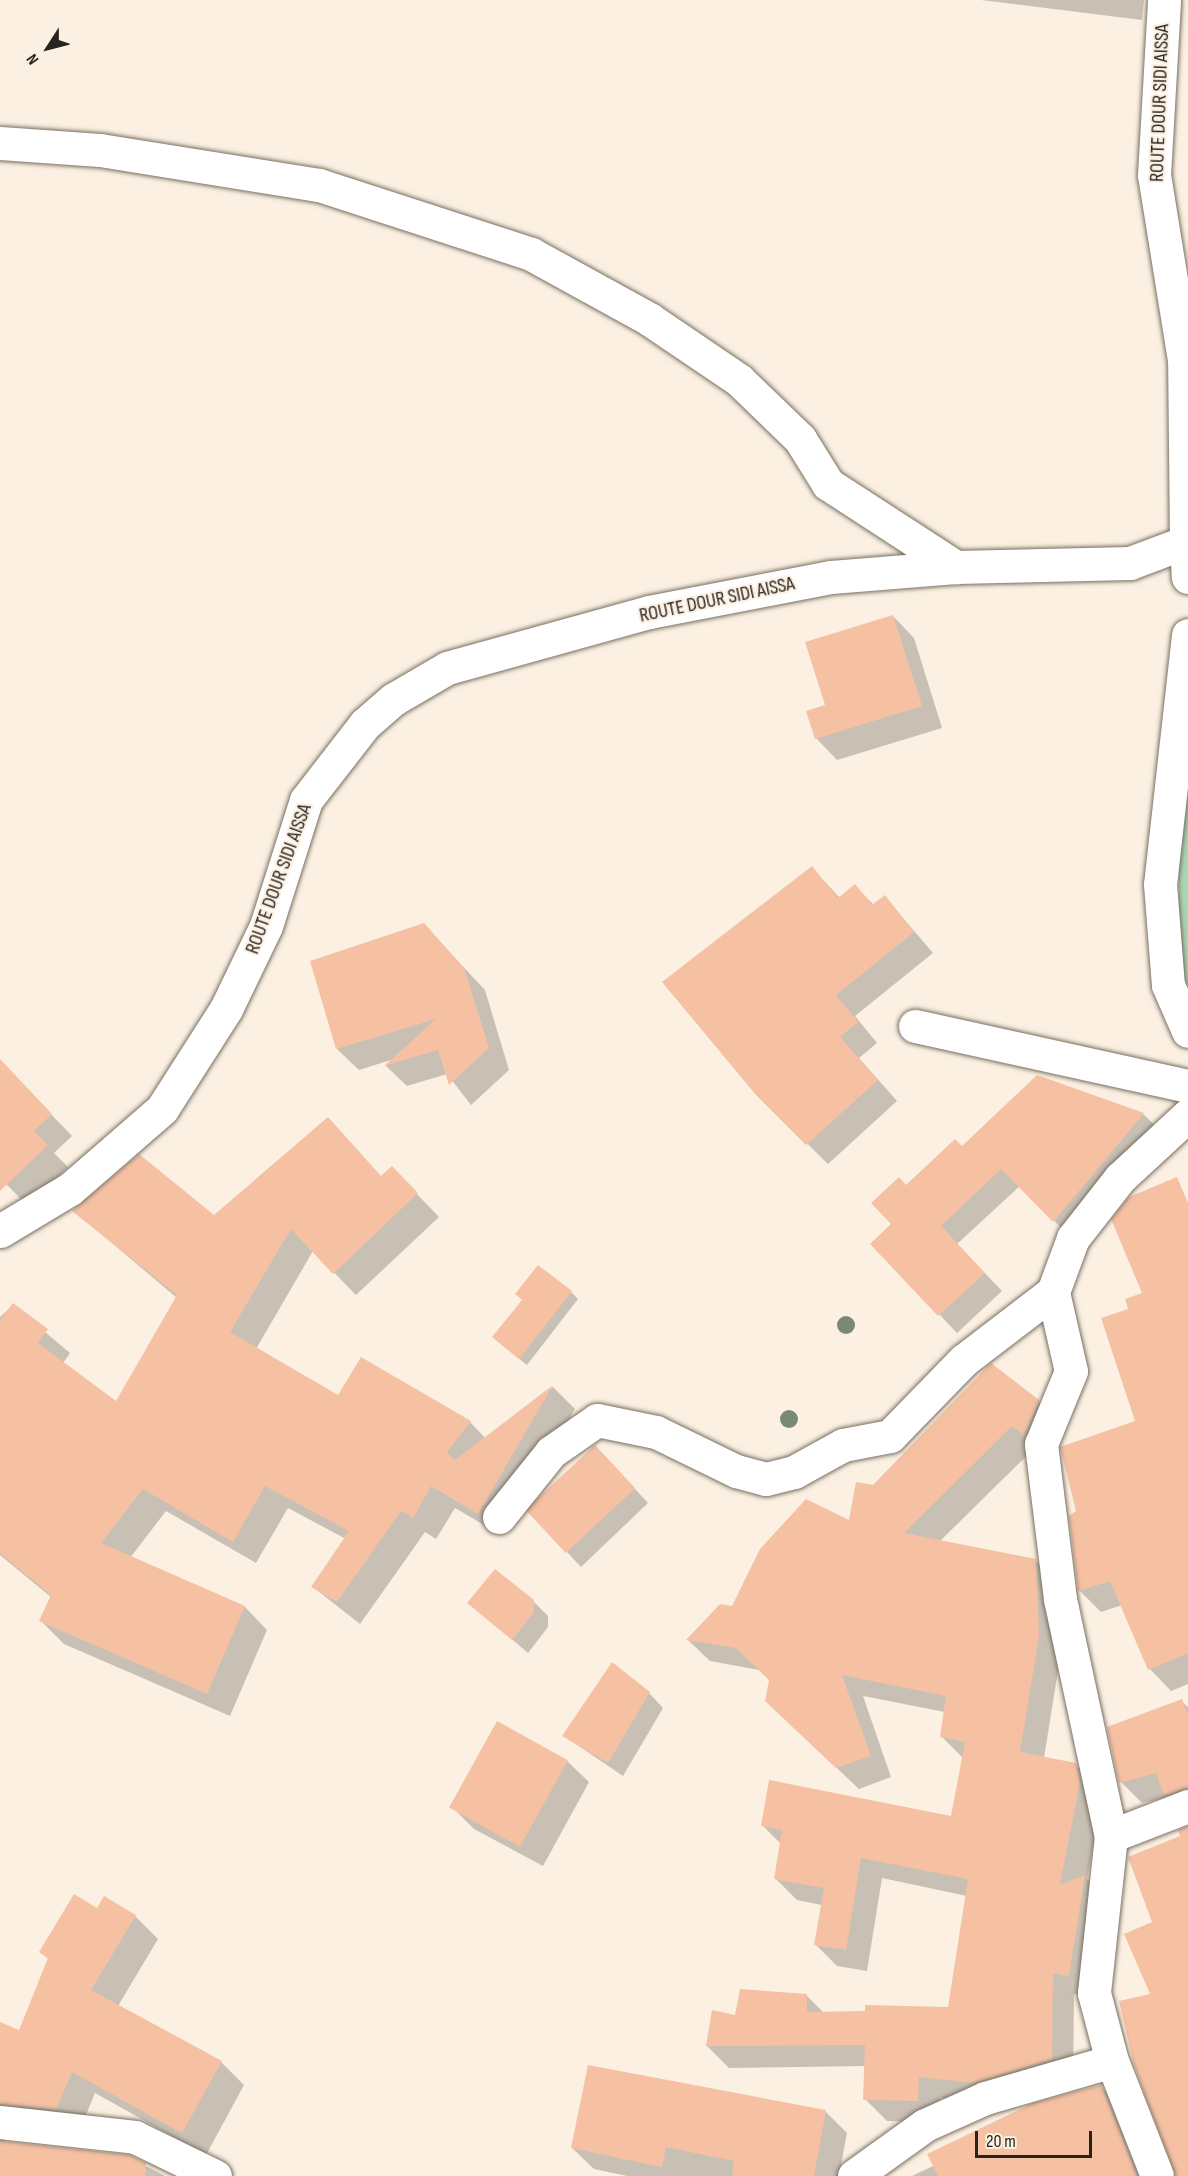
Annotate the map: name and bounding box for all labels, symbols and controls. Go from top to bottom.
north arrow [18,18,78,78]
street label: ROUTE DOUR SIDI AISSA [1145,24,1175,182]
text: N [23,50,43,68]
street label: ROUTE DOUR SIDI AISSA [637,572,797,628]
street label: ROUTE DOUR SIDI AISSA [241,801,317,957]
scale bar [978,2119,1095,2157]
text: 20 m [986,2131,1016,2152]

